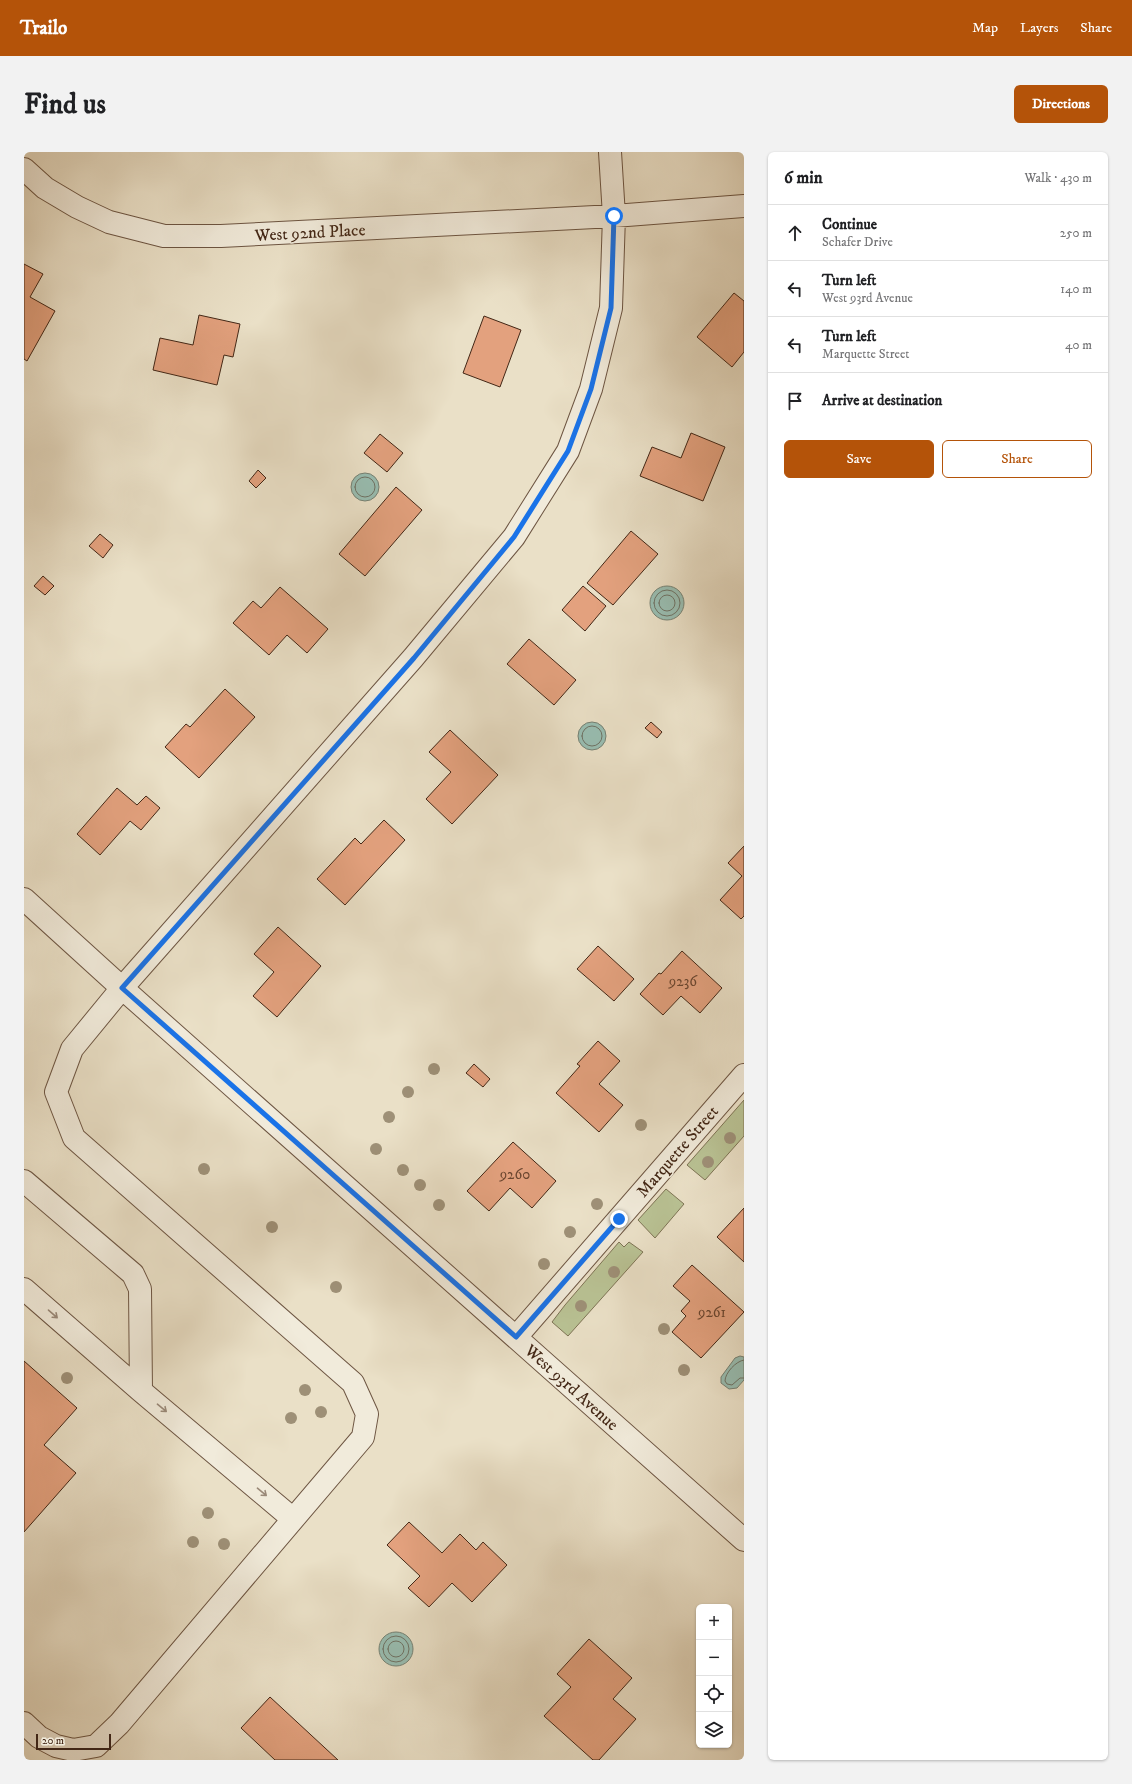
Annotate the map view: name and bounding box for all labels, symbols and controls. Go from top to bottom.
text: Trailo [20,17,67,40]
text: Map [972,19,998,37]
text: Layers [1020,19,1058,37]
text: Share [1080,19,1112,37]
button: Directions [1014,85,1108,123]
text: Find us [24,87,106,122]
text: 6 min [784,167,823,189]
text: Walk · 430 m [1024,170,1092,186]
route start [605,207,623,225]
text: Continue [822,215,877,234]
street label: West 92nd Place [253,219,366,247]
icon: ahead [784,222,806,244]
text: 250 m [1060,225,1092,241]
text: Schafer Drive [822,234,893,250]
text: Turn left [822,271,876,290]
icon: left [784,278,806,300]
text: 140 m [1060,281,1092,297]
text: West 93rd Avenue [822,290,913,306]
text: Turn left [822,327,876,346]
icon: left [784,334,806,356]
text: 40 m [1065,337,1092,353]
text: Marquette Street [822,346,910,362]
icon: arrive [784,390,806,412]
text: Arrive at destination [822,391,942,410]
button: Save [784,440,934,478]
button: Share [942,440,1092,478]
house number: 9236 [668,972,698,991]
street label: Marquette Street [632,1101,724,1202]
house number: 9260 [499,1165,530,1184]
route end [610,1210,628,1228]
house number: 9261 [697,1303,726,1322]
one-way arrow [48,1310,59,1319]
street label: West 93rd Avenue [519,1339,623,1436]
one-way arrow [157,1404,168,1413]
one-way arrow [256,1488,267,1497]
map controls [696,1604,732,1748]
button: + [696,1604,732,1640]
button: − [696,1640,732,1676]
button: locate [696,1676,732,1712]
button: layers [696,1712,732,1748]
scale bar [36,1732,111,1751]
text: 20 m [42,1734,64,1748]

